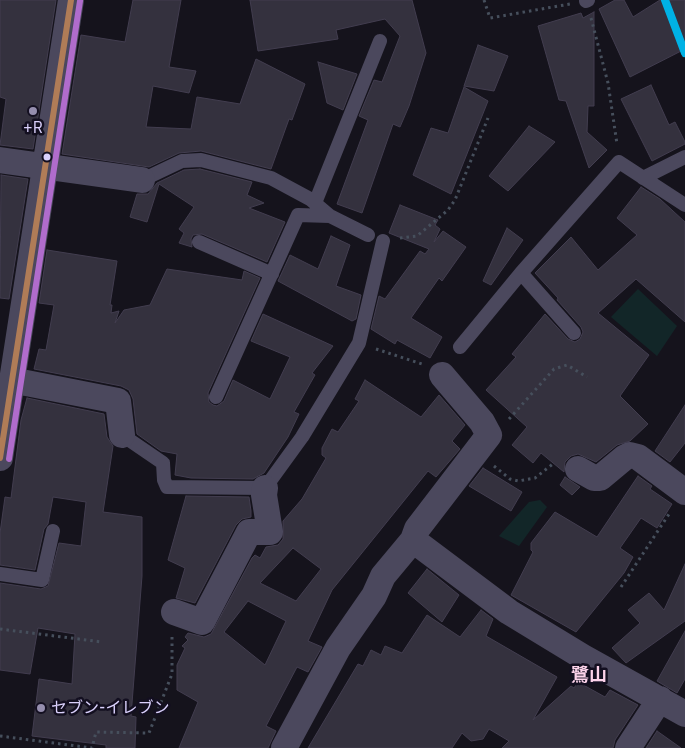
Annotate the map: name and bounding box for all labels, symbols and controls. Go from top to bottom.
marker: +R [27,105,39,117]
place label: +R [23,118,43,138]
unlabelled marker [42,152,52,162]
district label: 鷺山 [571,665,607,687]
place label: セブン-イレブン [51,698,169,718]
marker: セブン-イレブン [35,702,47,714]

